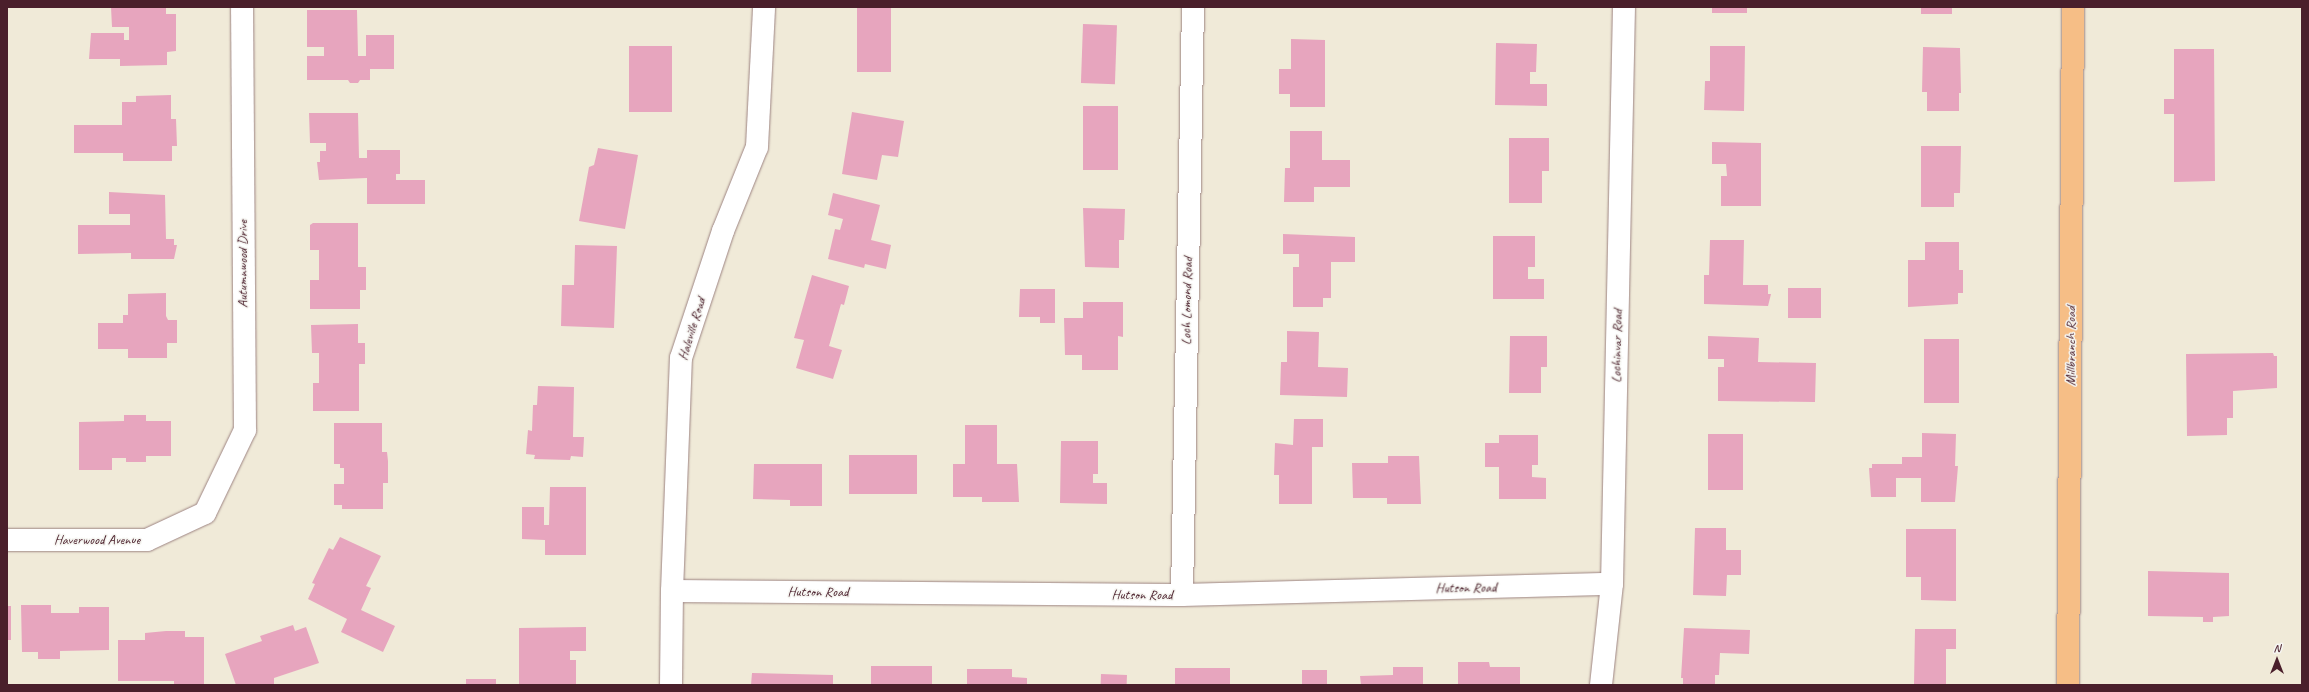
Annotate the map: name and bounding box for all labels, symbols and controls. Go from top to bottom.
street label: Autumnwood Drive [235,220,251,308]
street label: Loch Lomond Road [1178,257,1196,345]
street label: Haleville Road [675,296,709,362]
street label: Millbranch Road [2063,306,2079,386]
street label: Lochinvar Road [1608,309,1626,383]
street label: Haverwood Avenue [54,532,140,548]
street label: Hutson Road [1436,579,1496,597]
street label: Hutson Road [788,584,848,600]
street label: Hutson Road [1112,587,1172,603]
north arrow [2257,640,2297,680]
text: N [2274,641,2280,655]

